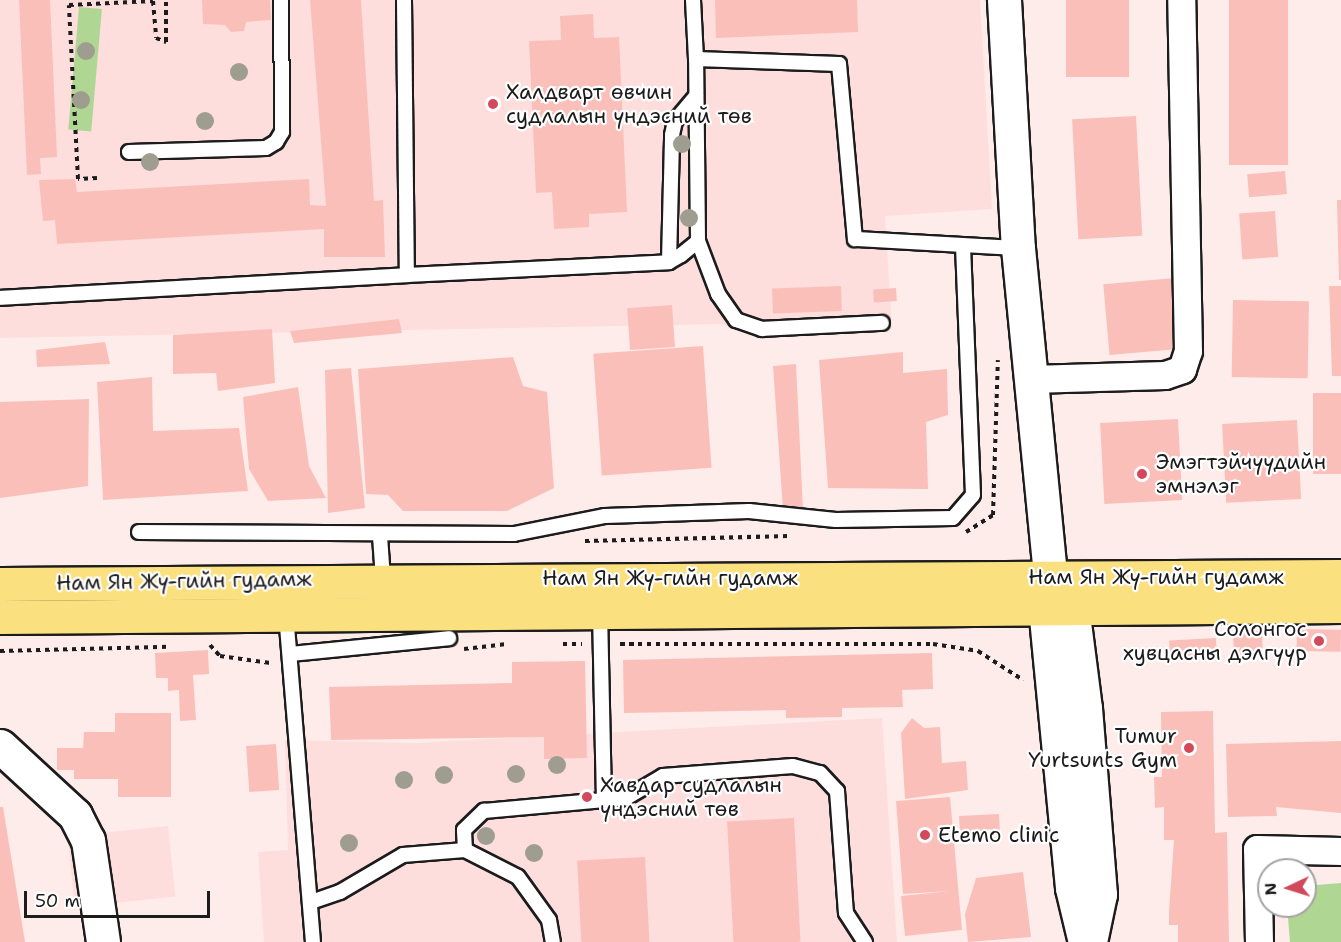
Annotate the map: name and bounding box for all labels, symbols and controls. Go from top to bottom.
place label: Халдварт өвчин судлалын үндэсний төв [506,79,752,129]
marker: Халдварт өвчин судлалын үндэсний төв [484,95,502,113]
place label: Эмэгтэйчүүдийн эмнэлэг [1156,449,1326,499]
marker: Эмэгтэйчүүдийн эмнэлэг [1133,465,1151,483]
street label: Нам Ян Жү-гийн гудамж [1028,564,1284,590]
street label: Нам Ян Жү-гийн гудамж [542,565,798,591]
street label: Нам Ян Жү-гийн гудамж [56,566,312,596]
place label: Солонгос хувцасны дэлгүүр [1123,616,1307,666]
marker: Солонгос хувцасны дэлгүүр [1312,634,1326,648]
place label: Tumur Yurtsunts Gym [1028,723,1177,773]
marker: Tumur Yurtsunts Gym [1182,741,1196,755]
place label: Хавдар судлалын үндэсний төв [600,772,782,822]
marker: Хавдар судлалын үндэсний төв [578,788,596,806]
place label: Etemo clinic [938,822,1060,848]
marker: Etemo clinic [916,826,934,844]
north arrow [1257,858,1317,918]
scale bar [27,879,213,917]
text: N [1260,882,1281,896]
text: 50 m [35,889,80,913]

